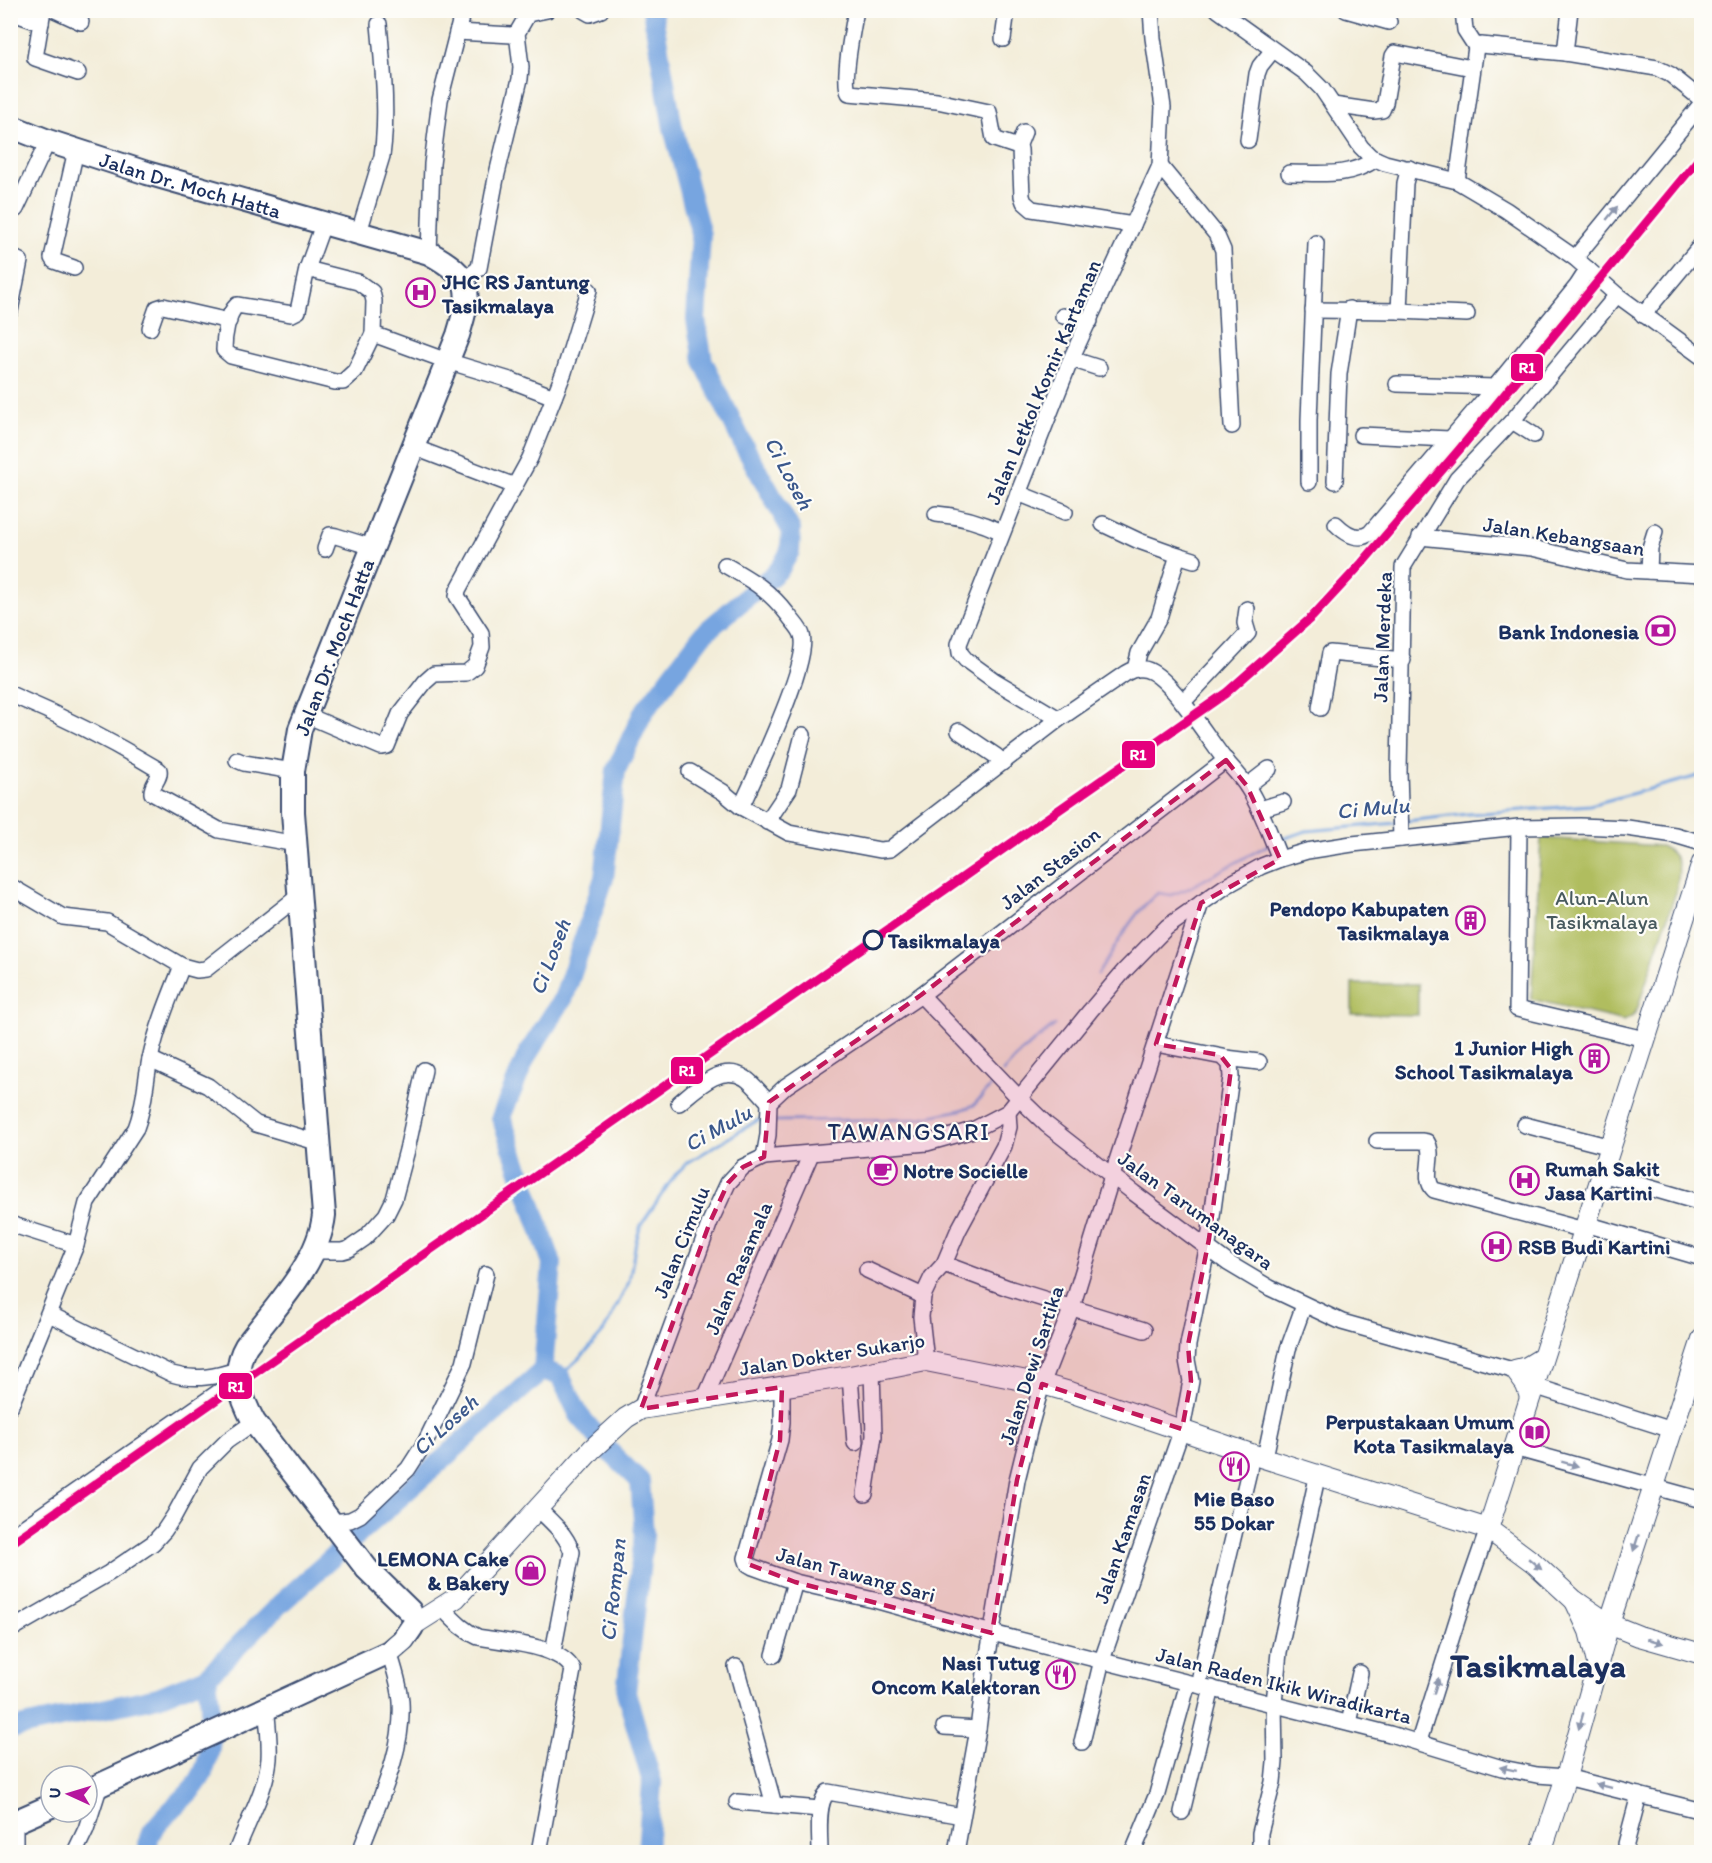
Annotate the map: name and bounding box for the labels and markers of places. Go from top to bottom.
place label: JHC RS Jantung Tasikmalaya [441,269,591,319]
hospital icon: JHC RS Jantung Tasikmalaya [405,277,437,309]
bank icon: Bank Indonesia [1644,615,1676,647]
place label: Bank Indonesia [1498,619,1640,644]
place label: Pendopo Kabupaten Tasikmalaya [1270,896,1450,946]
building icon: Pendopo Kabupaten Tasikmalaya [1454,904,1486,936]
place label: Tasikmalaya [887,928,1000,954]
marker: Tasikmalaya [863,930,883,950]
place label: 1 Junior High School Tasikmalaya [1395,1035,1574,1085]
building icon: 1 Junior High School Tasikmalaya [1578,1043,1610,1075]
cafe icon: Notre Socielle [866,1154,898,1186]
place label: Rumah Sakit Jasa Kartini [1544,1156,1660,1205]
place label: Notre Socielle [903,1158,1028,1183]
hospital icon: Rumah Sakit Jasa Kartini [1508,1164,1540,1196]
hospital icon: RSB Budi Kartini [1481,1230,1513,1262]
place label: RSB Budi Kartini [1518,1234,1670,1259]
place label: Perpustakaan Umum Kota Tasikmalaya [1325,1409,1515,1459]
library icon: Perpustakaan Umum Kota Tasikmalaya [1519,1417,1551,1449]
restaurant icon: Mie Baso 55 Dokar [1218,1451,1250,1483]
place label: Mie Baso 55 Dokar [1194,1486,1275,1535]
place label: LEMONA Cake & Bakery [377,1546,510,1596]
shop icon: LEMONA Cake & Bakery [514,1554,546,1586]
place label: Nasi Tutug Oncom Kalektoran [871,1650,1041,1699]
restaurant icon: Nasi Tutug Oncom Kalektoran [1045,1658,1077,1690]

